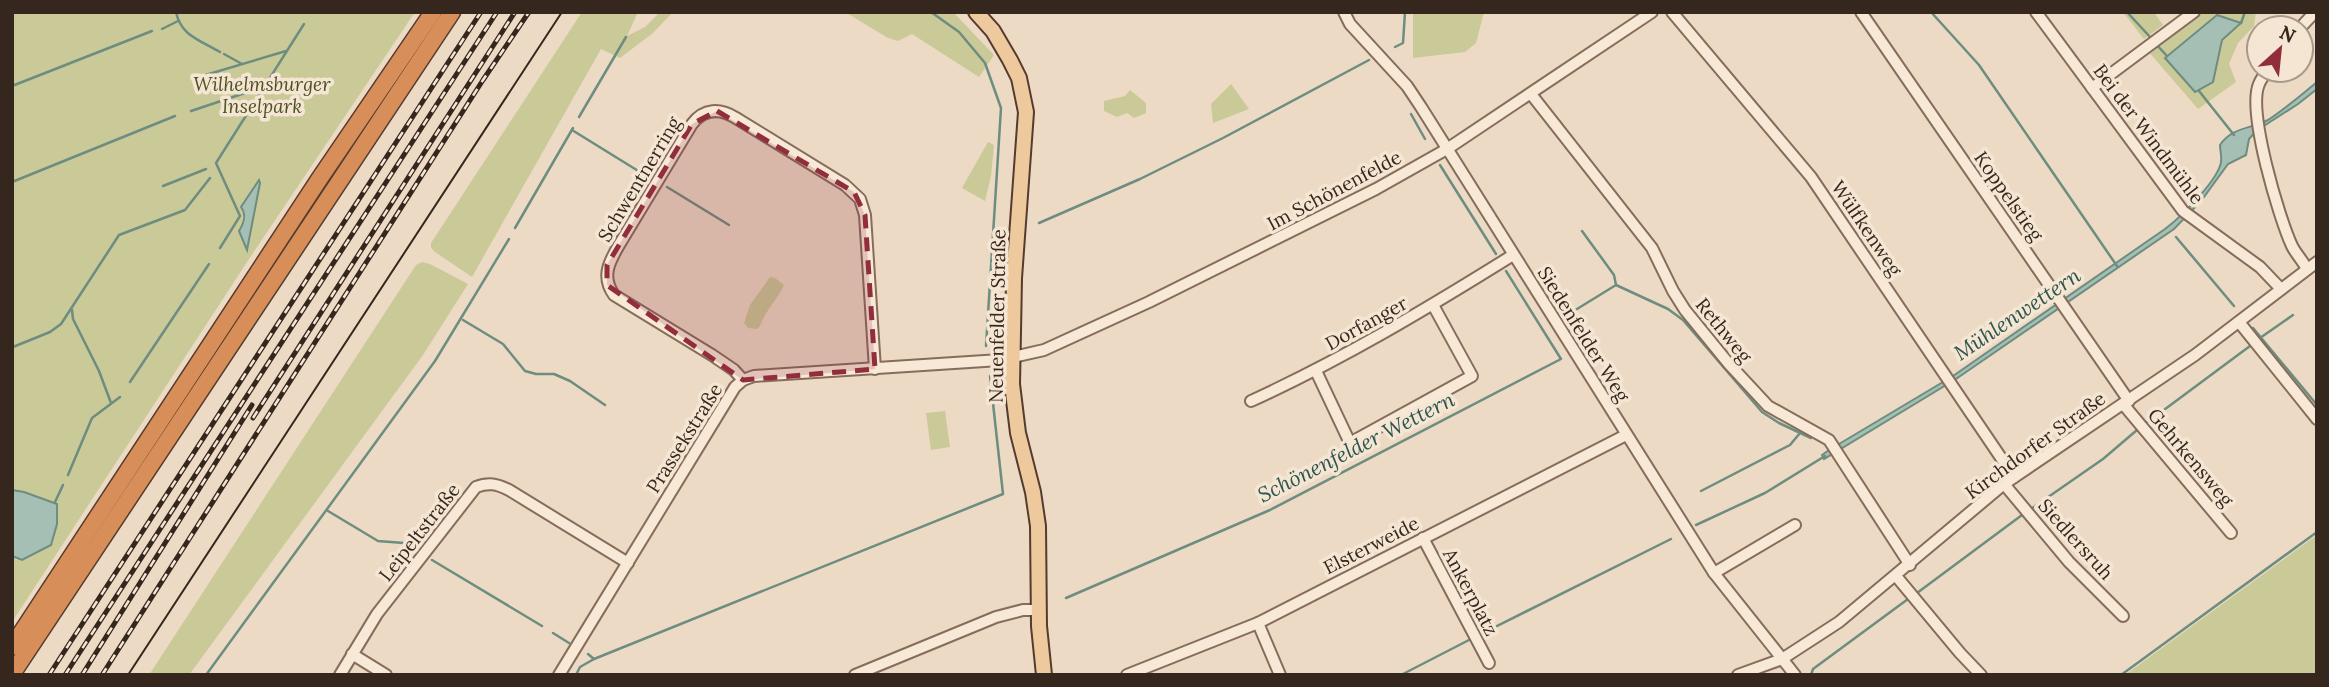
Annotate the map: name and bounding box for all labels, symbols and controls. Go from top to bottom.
north arrow [2245,14,2315,84]
text: N [2276,20,2300,48]
street label: Bei der Windmühle [2088,59,2210,209]
park label: Wilhelmsburger Inselpark [193,72,331,118]
street label: Schwentnerring [592,112,686,246]
street label: Im Schönenfelde [1263,145,1405,235]
street label: Koppelstieg [1969,146,2049,246]
street label: Wülfkenweg [1826,176,1908,281]
street label: Neuenfelder Straße [983,229,1011,403]
street label: Siedenfelder Weg [1533,262,1636,407]
water label: Mühlenwettern [1948,262,2086,366]
street label: Dorfanger [1321,290,1412,355]
street label: Rethweg [1691,293,1758,368]
street label: Prassekstraße [641,379,727,497]
water label: Schönenfelder Wettern [1253,386,1459,508]
street label: Kirchdorfer Straße [1960,386,2110,504]
street label: Gehrkensweg [2143,403,2239,511]
street label: Leipeltstraße [373,478,465,586]
street label: Siedlersruh [2033,493,2119,585]
street label: Elsterweide [1319,511,1423,579]
street label: Ankerplatz [1438,543,1504,640]

